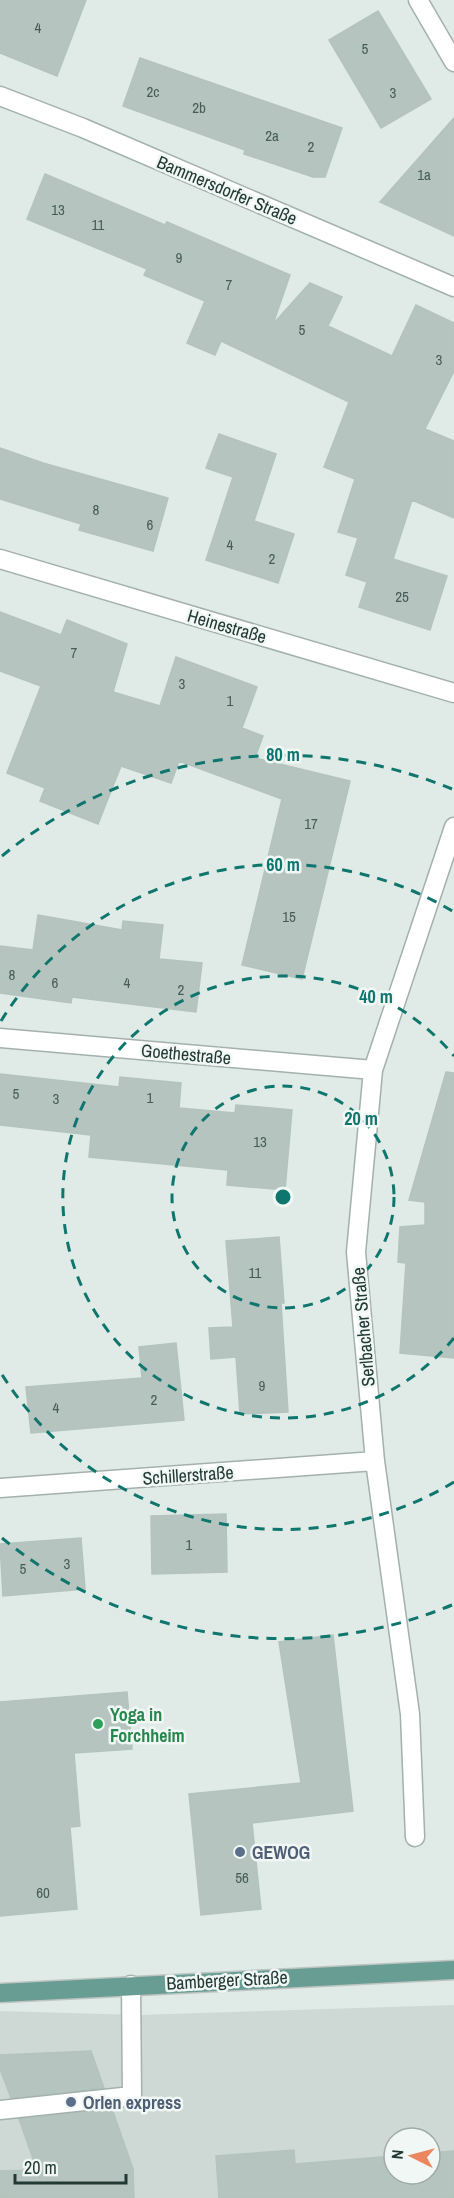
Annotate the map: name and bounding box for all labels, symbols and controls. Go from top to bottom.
house number: 4 [35,17,42,38]
house number: 5 [362,38,369,59]
house number: 2c [147,81,160,102]
house number: 3 [390,82,397,103]
house number: 2b [192,97,206,118]
house number: 2a [265,125,279,146]
house number: 2 [308,136,315,157]
street label: Bammersdorfer Straße [153,149,301,231]
house number: 1a [417,164,431,185]
house number: 13 [51,199,65,220]
house number: 11 [92,214,105,235]
house number: 9 [176,247,183,268]
house number: 7 [226,274,233,295]
house number: 5 [299,319,306,340]
house number: 3 [436,349,443,370]
house number: 8 [93,499,100,520]
house number: 6 [147,514,154,535]
house number: 4 [227,534,234,555]
house number: 2 [269,548,276,569]
house number: 25 [395,586,409,607]
street label: Heinestraße [185,603,269,649]
house number: 7 [71,642,78,663]
house number: 3 [179,673,186,694]
house number: 1 [227,690,234,711]
text: 80 m [266,742,300,767]
house number: 17 [304,813,318,834]
text: 60 m [266,852,300,877]
house number: 15 [282,906,296,927]
house number: 8 [9,964,16,985]
house number: 6 [52,972,59,993]
house number: 4 [124,972,131,993]
house number: 2 [178,979,185,1000]
text: 40 m [359,984,393,1009]
street label: Goethestraße [140,1038,232,1070]
house number: 5 [13,1083,20,1104]
house number: 1 [147,1087,154,1108]
house number: 3 [53,1088,60,1109]
text: 20 m [344,1106,378,1131]
house number: 13 [253,1131,267,1152]
centre of rings [273,1187,293,1207]
house number: 11 [249,1262,262,1283]
street label: Serlbacher Straße [345,1266,381,1388]
house number: 9 [259,1375,266,1396]
house number: 2 [151,1389,158,1410]
house number: 4 [53,1397,60,1418]
street label: Schillerstraße [142,1459,234,1491]
house number: 1 [186,1534,193,1555]
house number: 3 [64,1553,71,1574]
house number: 5 [20,1558,27,1579]
place label: Yoga in Forchheim [110,1702,185,1748]
marker: Yoga in Forchheim [91,1717,105,1731]
place label: GEWOG [252,1840,310,1865]
marker: GEWOG [233,1845,247,1859]
house number: 56 [235,1867,249,1888]
house number: 60 [36,1882,50,1903]
street label: Bamberger Straße [166,1964,288,1996]
place label: Orlen express [83,2090,181,2115]
marker: Orlen express [64,2095,78,2109]
north arrow [382,2126,442,2186]
scale bar [15,2147,126,2185]
text: N [386,2149,409,2160]
text: 20 m [24,2155,57,2180]

